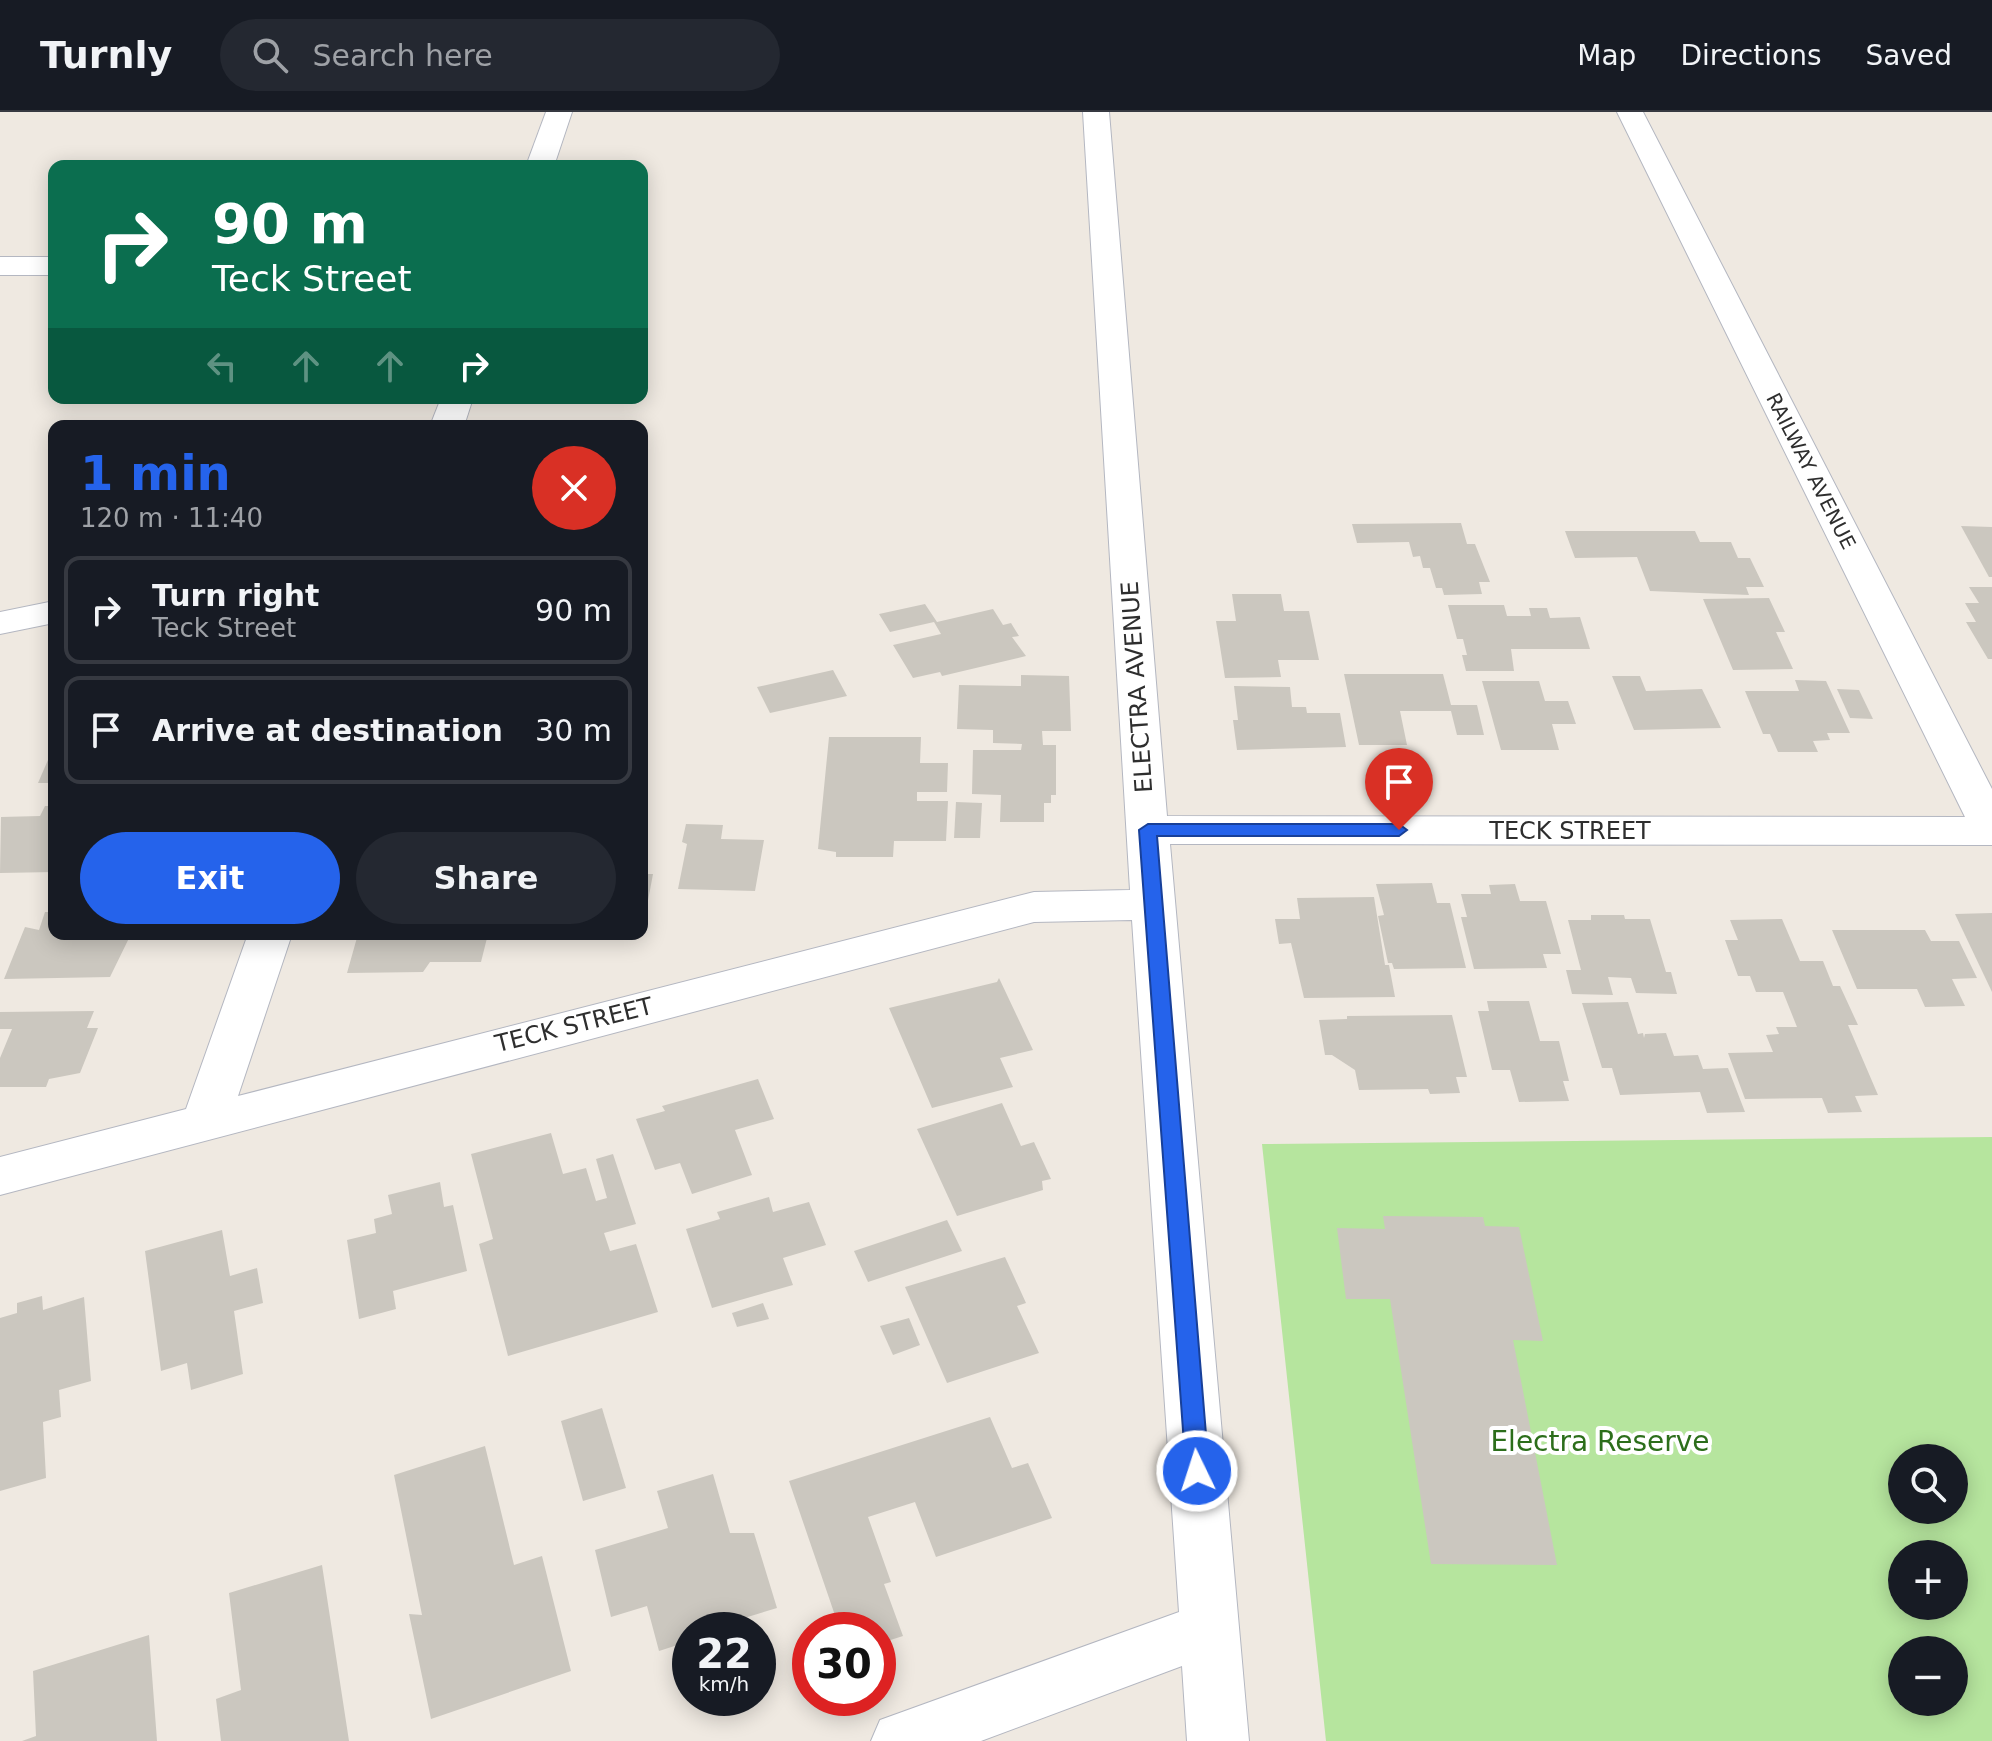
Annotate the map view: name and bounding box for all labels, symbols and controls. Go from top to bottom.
search box [220,19,780,91]
text: Turnly [40,33,172,77]
icon: search [248,33,292,77]
text: Search here [312,38,493,73]
text: Map [1577,39,1636,72]
text: Directions [1680,39,1821,72]
text: Saved [1865,39,1952,72]
text: 90 m [212,191,368,256]
icon: right [80,192,184,296]
text: Teck Street [212,258,412,299]
icon: left [200,344,244,388]
icon: ahead [284,344,328,388]
icon: ahead [368,344,412,388]
icon: right [452,344,496,388]
street label: RAILWAY AVENUE [1761,389,1861,553]
text: 1 min [80,445,231,501]
button: close [532,446,616,530]
text: 120 m · 11:40 [80,503,263,533]
text: Turn right [152,578,319,613]
street label: ELECTRA AVENUE [1116,580,1158,794]
icon: right [84,588,128,632]
text: 90 m [535,593,612,628]
text: Teck Street [152,613,296,643]
icon: arrive [84,708,128,752]
text: Arrive at destination [152,713,503,748]
text: 30 m [535,713,612,748]
pin [1365,748,1433,830]
icon: arrive [1377,760,1421,804]
street label: TECK STREET [1488,817,1651,845]
button: Exit [80,832,340,924]
button: Share [356,832,616,924]
street label: TECK STREET [491,992,656,1058]
park label: Electra Reserve [1490,1425,1710,1458]
position arrow [1155,1429,1239,1513]
map controls [1888,1444,1968,1716]
button: search [1888,1444,1968,1524]
button: + [1888,1540,1968,1620]
speed limit sign: 30 [792,1612,896,1716]
text: 22 [696,1631,752,1677]
button: − [1888,1636,1968,1716]
text: km/h [699,1672,749,1696]

